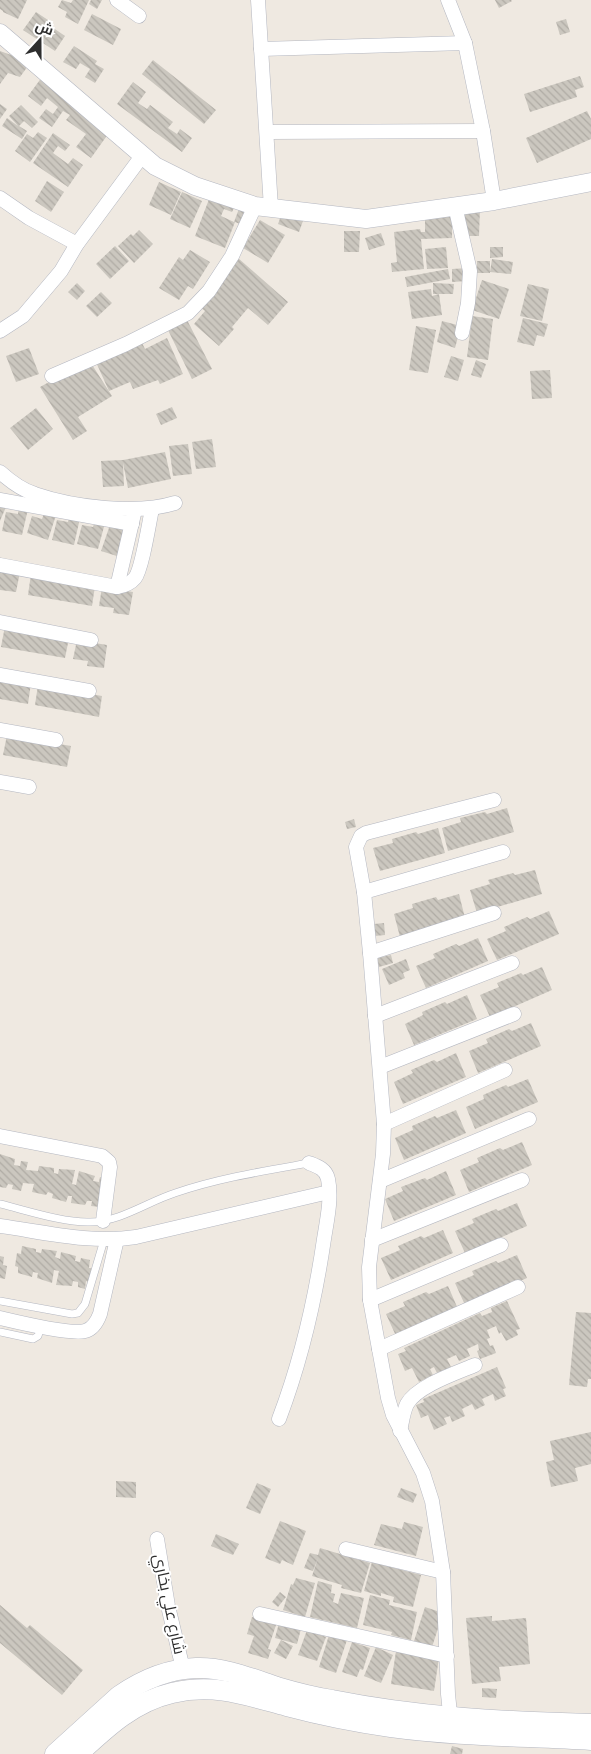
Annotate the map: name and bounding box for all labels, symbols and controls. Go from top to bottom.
north arrow [15,15,65,65]
text: ش [33,16,56,39]
street label: شارع علي بخاري [146,1552,190,1657]

